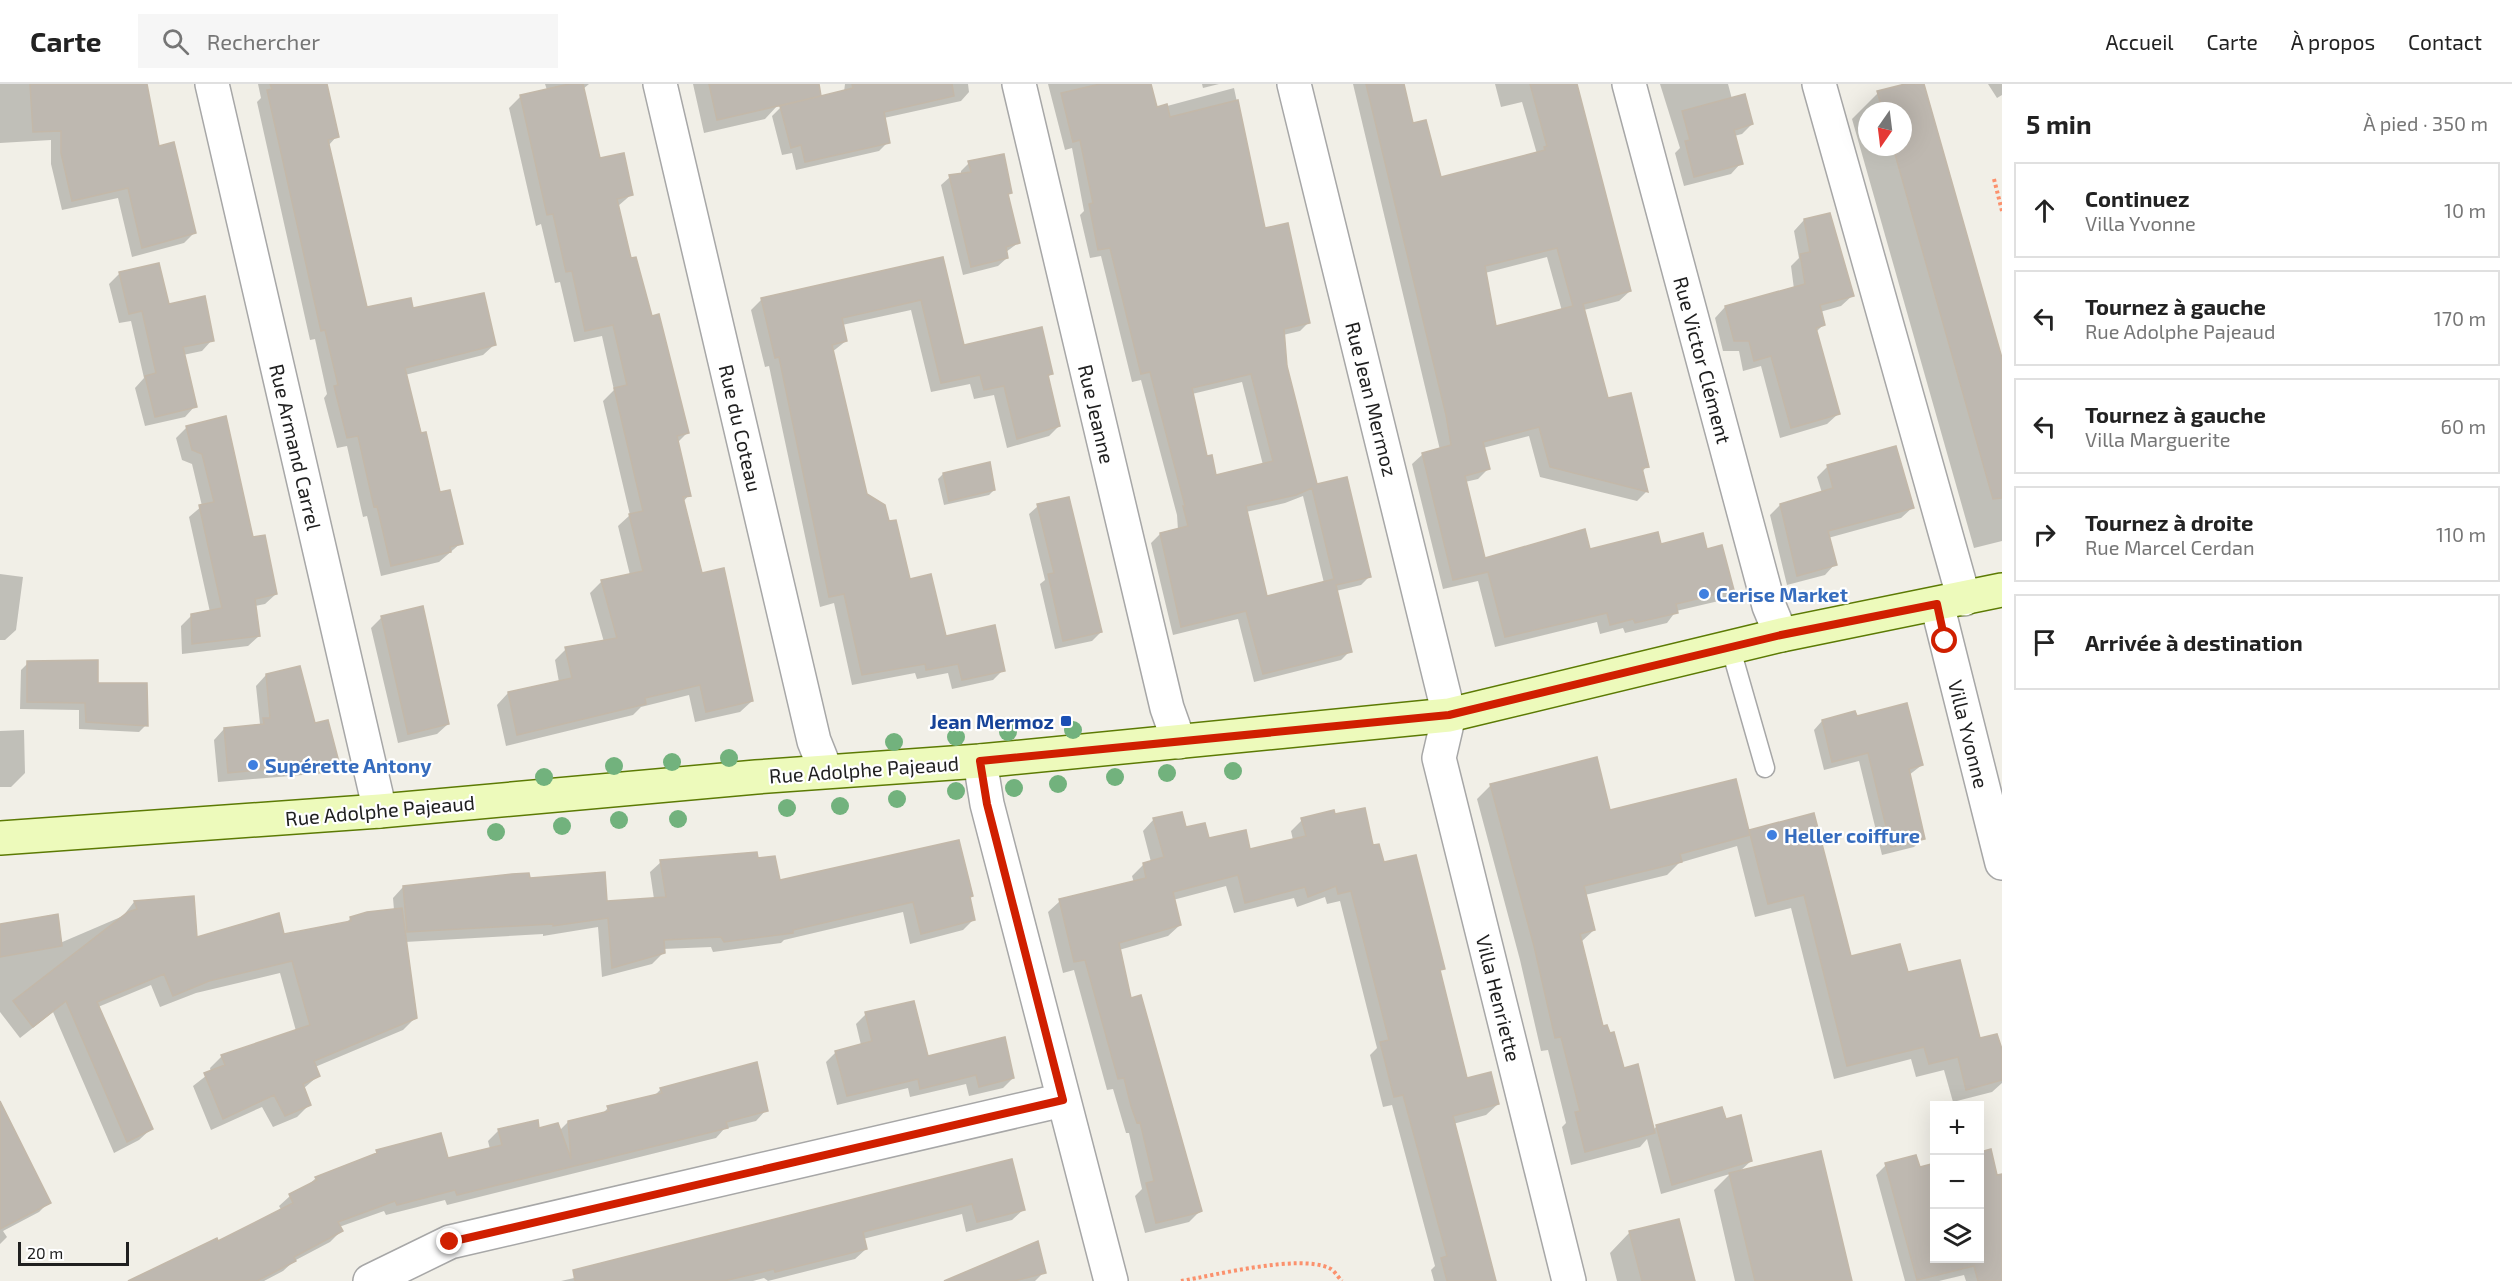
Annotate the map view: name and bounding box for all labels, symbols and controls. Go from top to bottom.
search box [138,14,558,68]
text: Carte [30,24,102,58]
icon: search [159,25,192,58]
text: Rechercher [207,28,320,54]
text: Accueil [2105,29,2174,54]
text: Carte [2207,29,2258,54]
text: À propos [2291,29,2375,54]
text: Contact [2408,29,2482,54]
north arrow [1858,102,1912,156]
text: 5 min [2026,108,2092,139]
text: À pied · 350 m [2363,111,2488,135]
text: Continuez [2085,185,2189,211]
icon: ahead [2028,194,2061,227]
text: 10 m [2444,198,2486,222]
text: Villa Yvonne [2085,211,2196,235]
street label: Rue Victor Clément [1669,274,1737,447]
text: Tournez à gauche [2085,293,2266,319]
icon: left [2028,302,2061,335]
text: 170 m [2434,306,2486,330]
street label: Rue Jean Mermoz [1341,319,1403,479]
text: Rue Adolphe Pajeaud [2085,319,2275,343]
street label: Rue Armand Carrel [265,362,327,532]
street label: Rue du Coteau [715,362,767,494]
street label: Rue Jeanne [1074,362,1120,466]
text: Tournez à gauche [2085,401,2266,427]
icon: left [2028,410,2061,443]
text: 60 m [2441,414,2486,438]
text: Villa Marguerite [2085,427,2231,451]
text: Tournez à droite [2085,509,2254,535]
icon: right [2028,518,2061,551]
text: 110 m [2436,522,2486,546]
text: Rue Marcel Cerdan [2085,535,2255,559]
place label: Cerise Market [1716,582,1848,606]
marker: Cerise Market [1697,587,1711,601]
icon: arrive [2028,626,2061,659]
route start [1931,627,1957,653]
text: Arrivée à destination [2085,629,2303,655]
street label: Villa Yvonne [1944,677,1994,791]
place label: Jean Mermoz [929,709,1054,733]
marker: Jean Mermoz [1059,714,1073,728]
street label: Rue Adolphe Pajeaud [768,750,960,788]
place label: Supérette Antony [265,753,432,778]
marker: Supérette Antony [246,758,260,772]
street label: Rue Adolphe Pajeaud [284,790,476,830]
place label: Heller coiffure [1784,823,1920,847]
marker: Heller coiffure [1765,828,1779,842]
street label: Villa Henriette [1472,932,1526,1064]
map controls [1930,1101,1984,1263]
button: + [1930,1101,1984,1155]
button: − [1930,1155,1984,1209]
button: layers [1930,1209,1984,1263]
route end [436,1228,462,1254]
scale bar [18,1239,129,1266]
text: 20 m [27,1243,63,1262]

